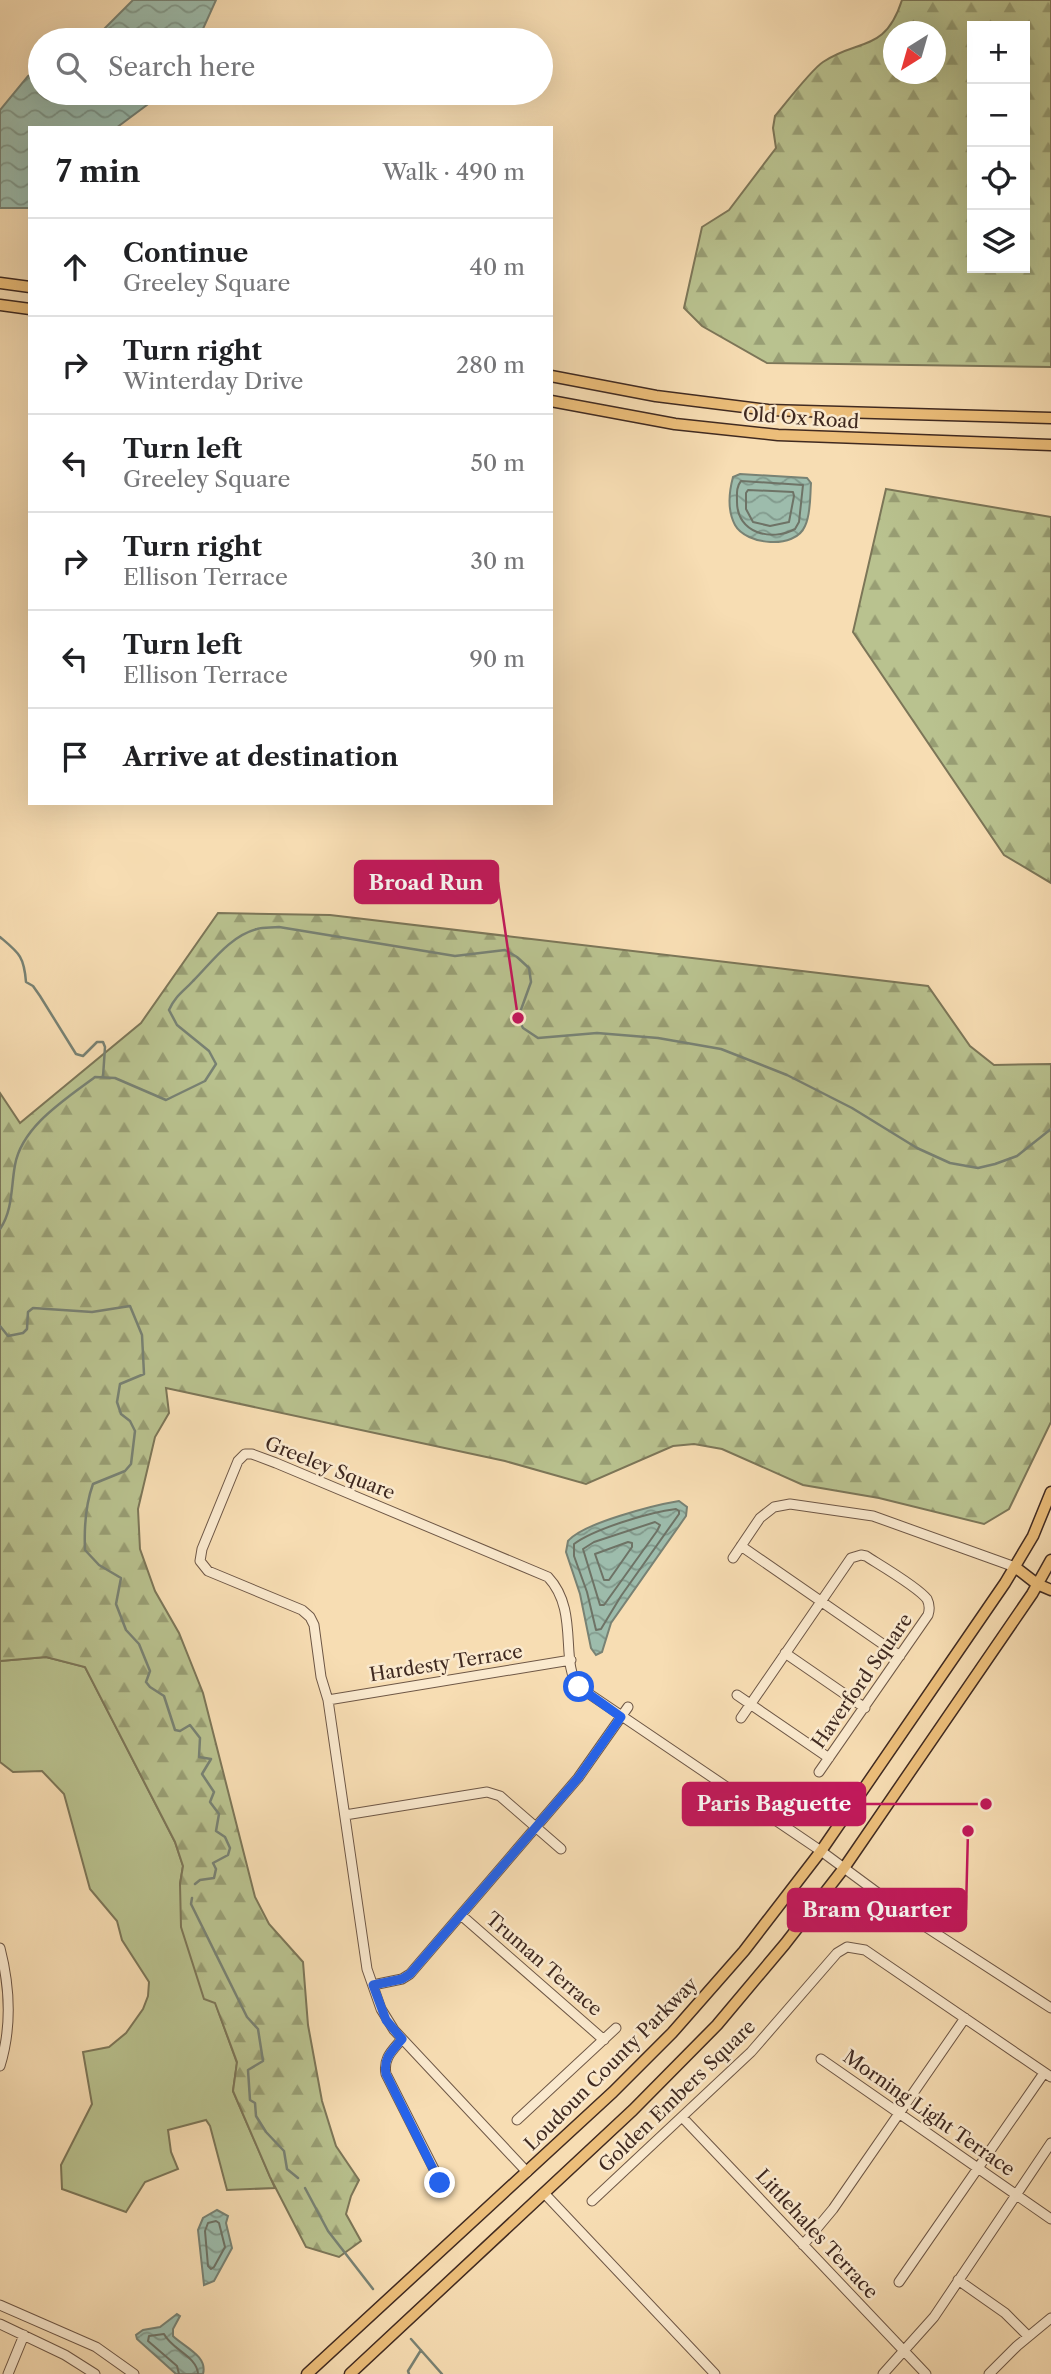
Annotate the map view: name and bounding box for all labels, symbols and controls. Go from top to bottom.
north arrow [883,21,946,84]
map controls [967,21,1030,273]
button: + [967,21,1030,84]
search box [28,28,553,105]
icon: search [52,48,90,86]
text: Search here [108,51,255,83]
button: − [967,84,1030,147]
button: locate [967,147,1030,210]
text: 7 min [56,153,140,190]
text: Walk · 490 m [382,158,525,186]
button: layers [967,210,1030,273]
text: Continue [123,237,248,269]
icon: ahead [56,248,94,286]
text: 40 m [470,253,525,281]
text: Greeley Square [123,269,290,297]
text: Turn right [123,335,262,367]
icon: right [56,346,94,384]
text: 280 m [456,351,525,379]
text: Winterday Drive [123,367,304,395]
street label: Old Ox Road [742,402,860,434]
text: Turn left [123,433,242,465]
icon: left [56,444,94,482]
text: 50 m [470,449,525,477]
text: Greeley Square [123,465,290,493]
text: Turn right [123,531,262,563]
icon: right [56,542,94,580]
text: 30 m [470,547,525,575]
text: Ellison Terrace [123,563,288,591]
text: Turn left [123,629,242,661]
icon: left [56,640,94,678]
text: 90 m [469,645,525,673]
text: Ellison Terrace [123,661,288,689]
icon: arrive [56,738,94,776]
text: Arrive at destination [123,741,398,773]
callout: Broad Run [355,861,498,903]
text: Broad Run [369,870,484,895]
street label: Greeley Square [262,1431,398,1505]
street label: Haverford Square [807,1609,917,1753]
street label: Hardesty Terrace [368,1640,524,1686]
route start [563,1671,594,1702]
callout: Paris Baguette [683,1783,865,1825]
text: Paris Baguette [697,1791,851,1816]
callout: Bram Quarter [788,1889,966,1931]
text: Bram Quarter [802,1897,953,1922]
street label: Truman Terrace [481,1907,607,2021]
street label: Loudoun County Parkway [520,1972,703,2155]
street label: Golden Embers Square [594,2015,760,2177]
street label: Morning Light Terrace [839,2045,1019,2181]
street label: Littlehales Terrace [751,2165,883,2303]
route end [424,2167,455,2198]

